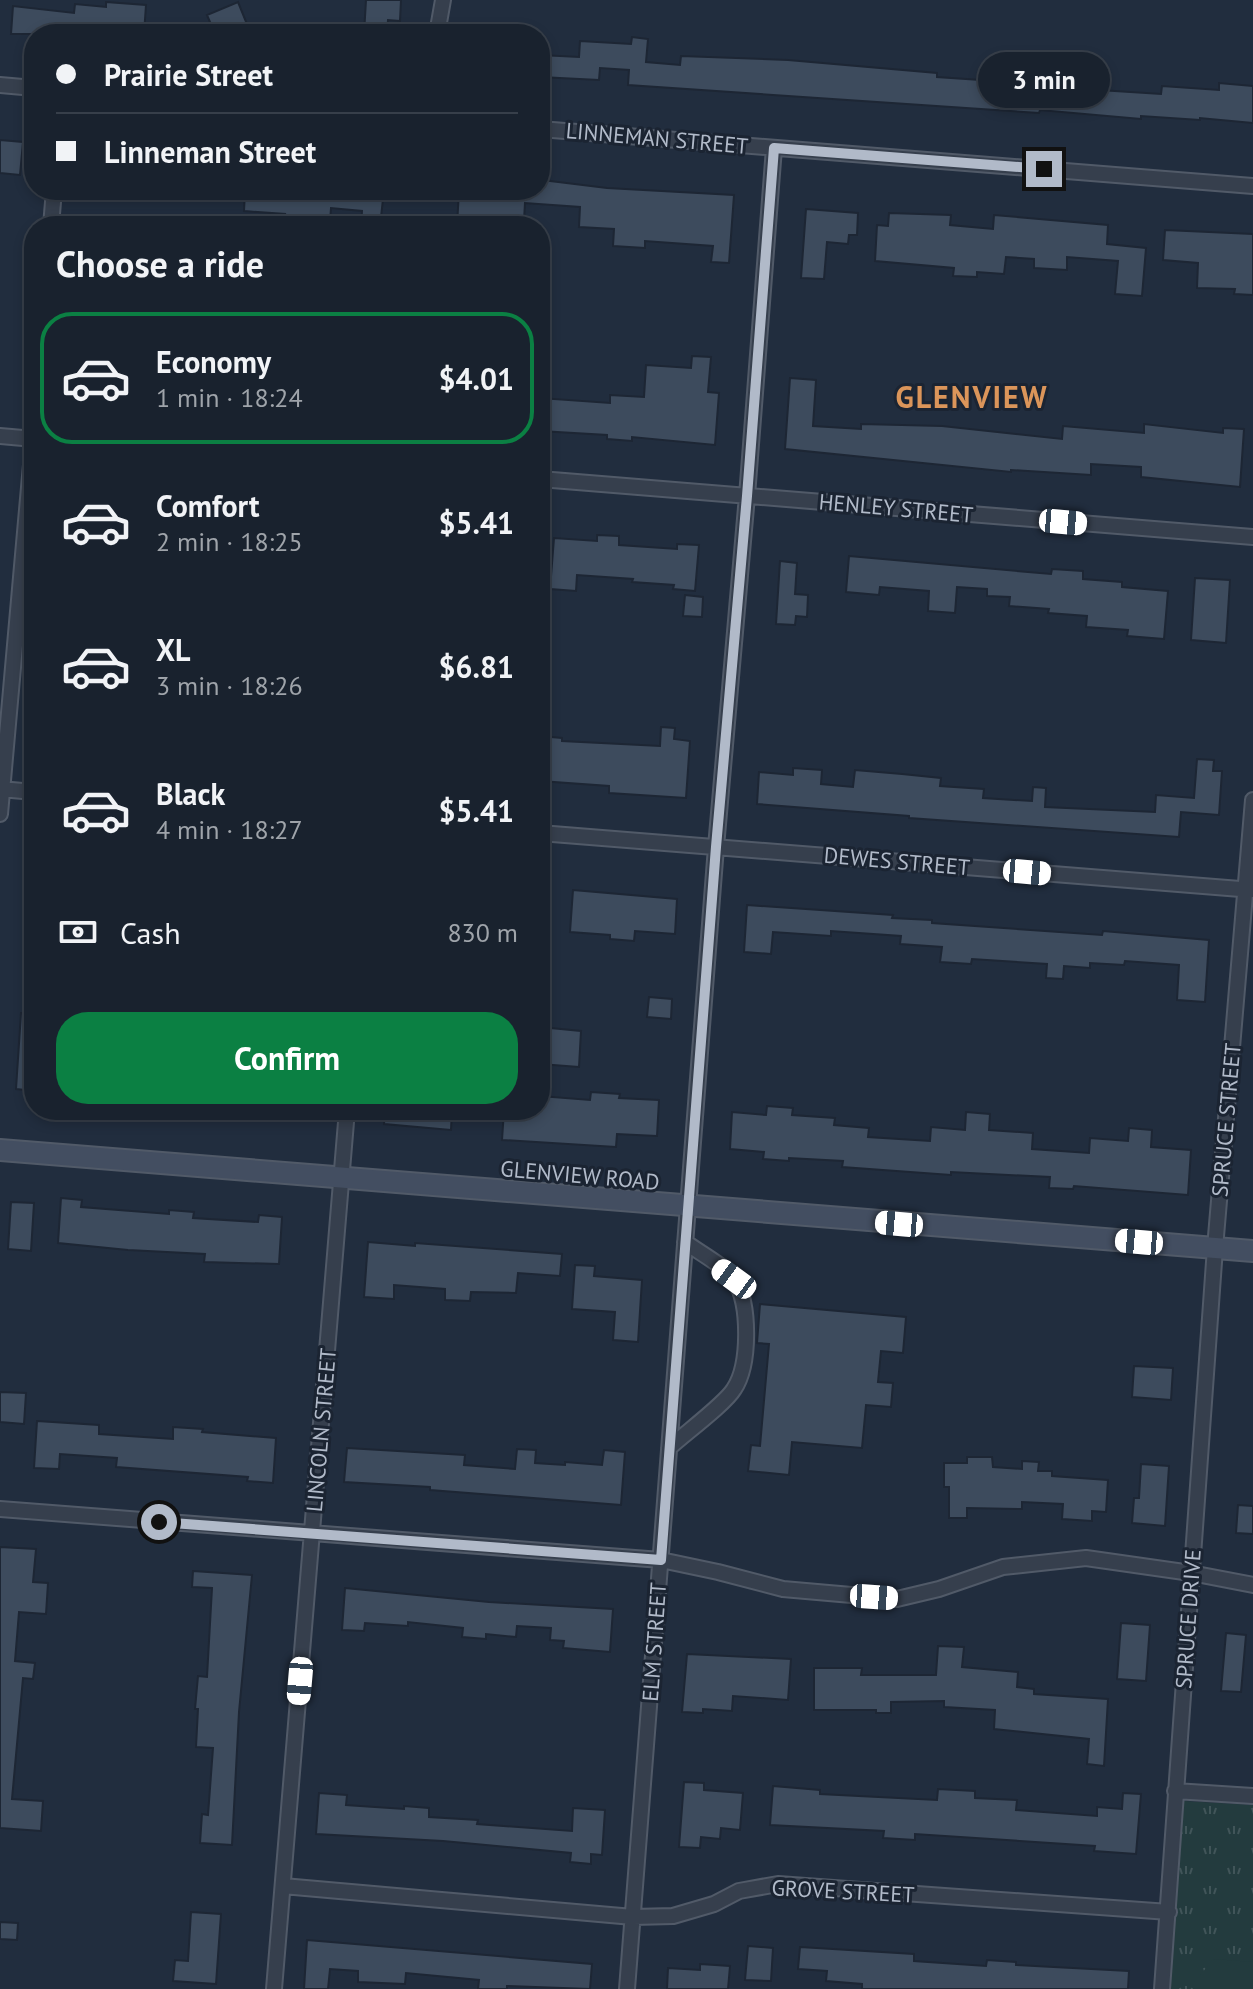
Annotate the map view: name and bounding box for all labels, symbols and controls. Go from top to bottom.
callout: 3 min [978,53,1110,109]
text: Prairie Street [104,55,273,94]
text: 3 min [1012,63,1076,96]
street label: LINNEMAN STREET [565,116,749,160]
text: Linneman Street [104,132,316,171]
route end [1026,151,1062,187]
text: Choose a ride [56,240,264,287]
icon: car [60,342,132,414]
text: Economy [156,342,271,381]
text: $4.01 [439,359,514,398]
district label: GLENVIEW [895,377,1049,416]
text: 1 min · 18:24 [156,381,303,414]
icon: car [60,486,132,558]
text: Comfort [156,486,259,525]
street label: HENLEY STREET [818,487,974,529]
text: $5.41 [439,503,514,542]
car [1038,508,1088,536]
text: 2 min · 18:25 [156,525,303,558]
icon: car [60,630,132,702]
text: XL [156,630,190,669]
text: $6.81 [439,647,514,686]
text: 3 min · 18:26 [156,669,303,702]
icon: car [60,774,132,846]
text: Black [156,774,225,813]
text: $5.41 [439,791,514,830]
text: 4 min · 18:27 [156,813,303,846]
street label: DEWES STREET [823,841,971,881]
car [1002,858,1052,886]
icon: cash [56,910,100,954]
text: Cash [120,913,181,952]
text: 830 m [447,916,518,949]
button: Confirm [56,1012,518,1104]
street label: SPRUCE STREET [1205,1042,1247,1198]
street label: GLENVIEW ROAD [499,1154,661,1196]
car [874,1210,924,1238]
car [1114,1228,1164,1256]
car [708,1255,760,1303]
street label: LINCOLN STREET [300,1347,342,1513]
route start [141,1504,177,1540]
street label: SPRUCE DRIVE [1169,1548,1207,1690]
street label: ELM STREET [636,1582,672,1702]
car [849,1583,899,1611]
car [286,1656,314,1706]
street label: GROVE STREET [771,1873,915,1909]

